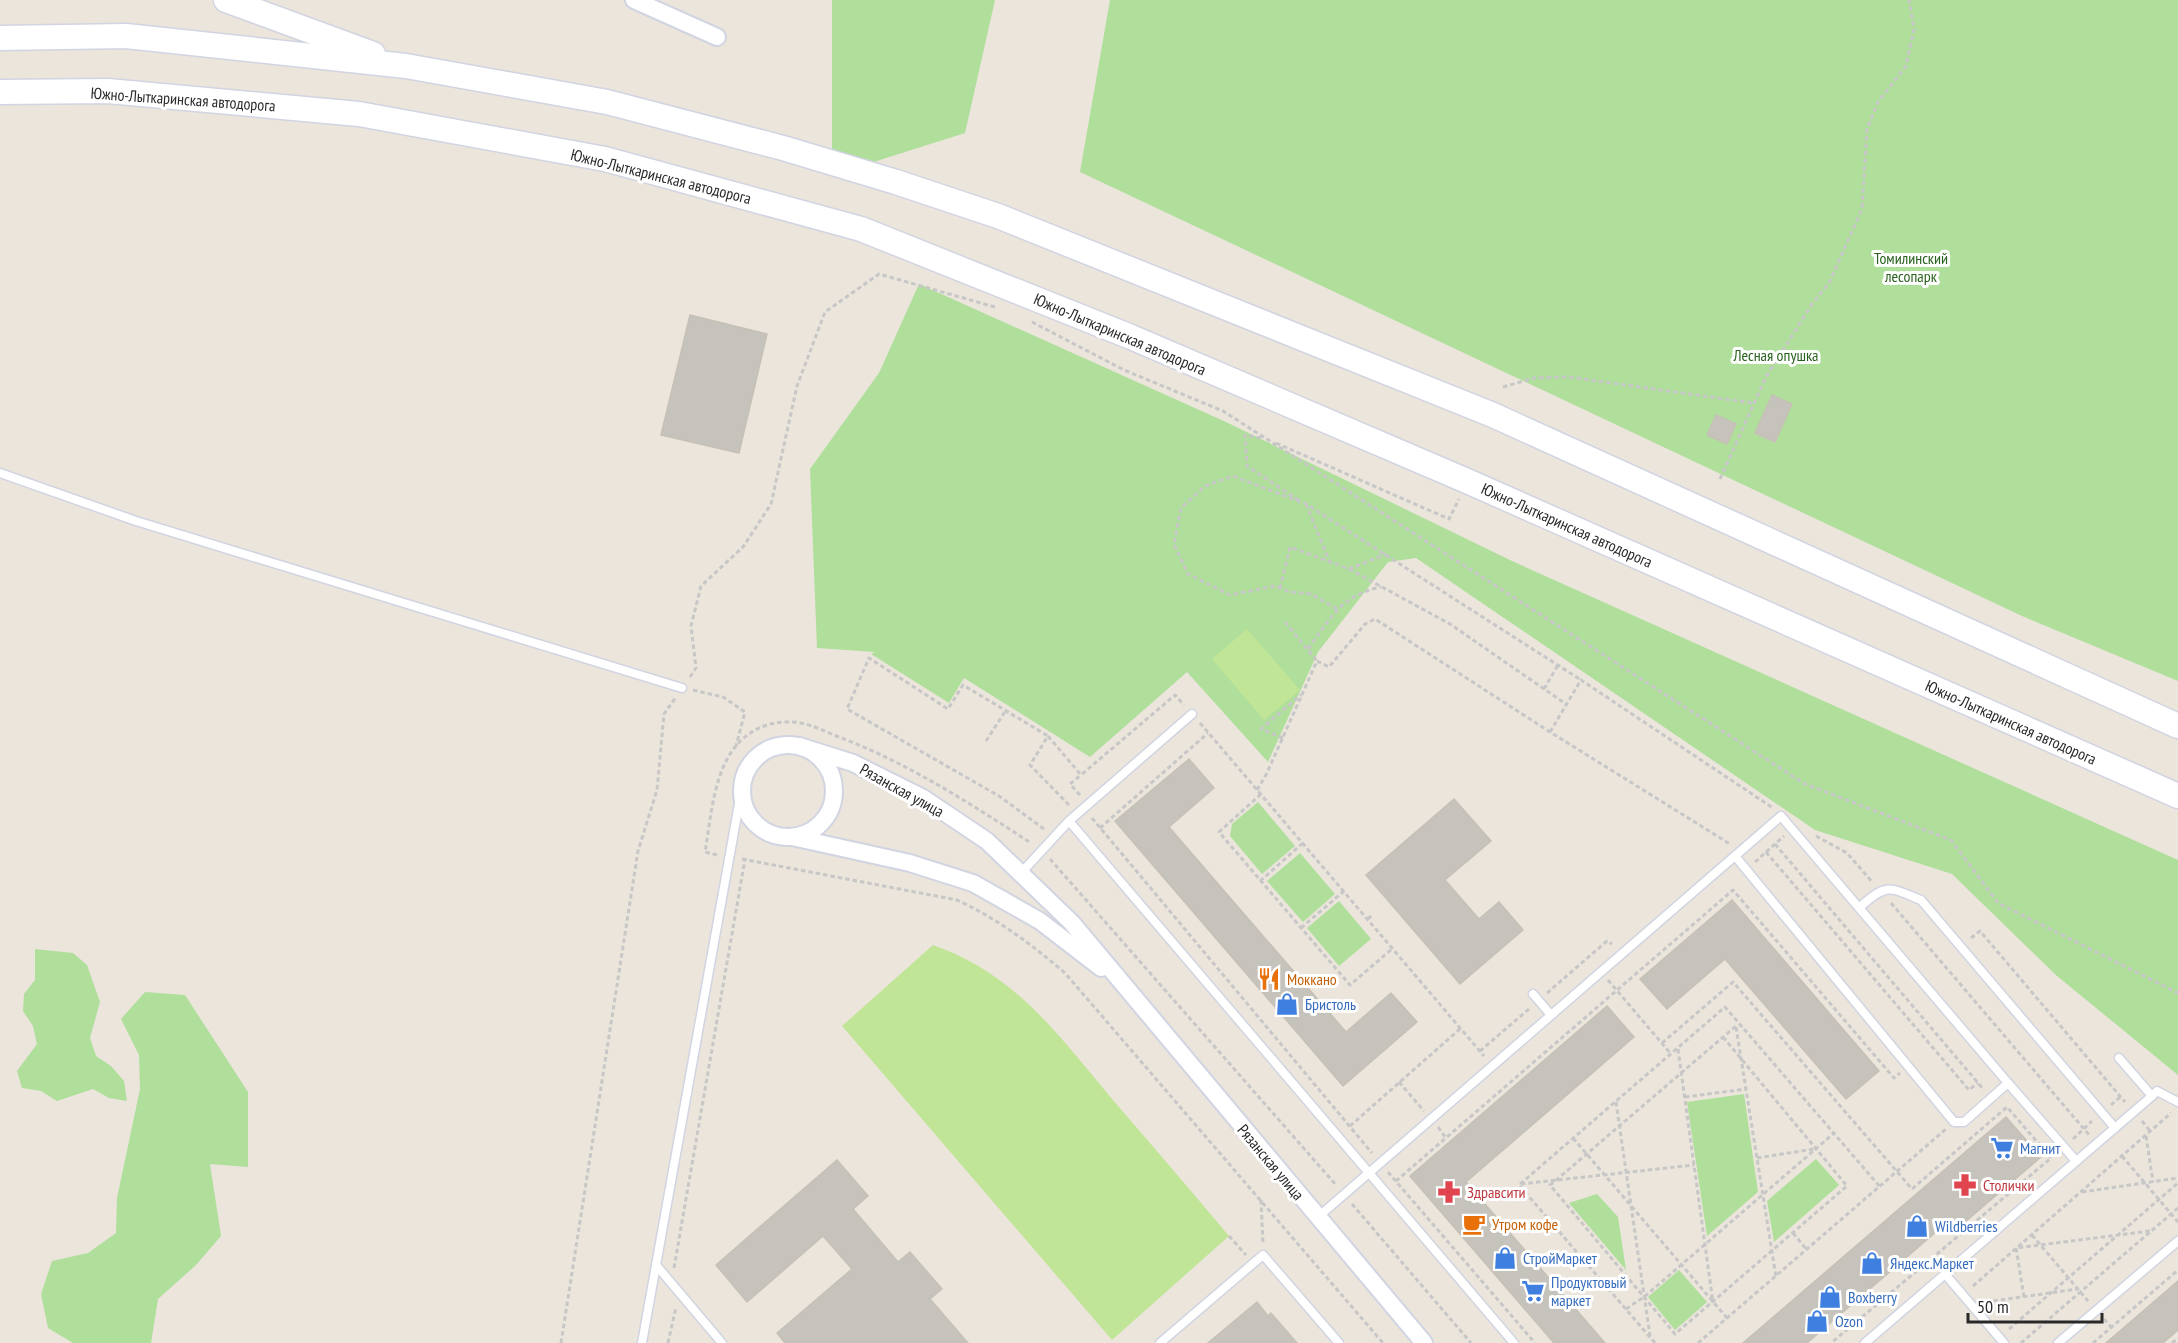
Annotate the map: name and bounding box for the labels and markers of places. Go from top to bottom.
restaurant icon: Моккано [1256,966,1282,992]
place label: Моккано [1287,969,1337,989]
shop icon: Бристоль [1274,991,1300,1017]
place label: Бристоль [1305,994,1356,1014]
supermarket icon: Магнит [1989,1135,2015,1161]
place label: Магнит [2020,1138,2061,1158]
pharmacy icon: Столички [1952,1172,1978,1198]
place label: Столички [1983,1175,2034,1195]
pharmacy icon: Здравсити [1436,1179,1462,1205]
place label: Здравсити [1467,1182,1526,1202]
cafe icon: Утром кофе [1461,1211,1487,1237]
shop icon: Wildberries [1904,1213,1930,1239]
place label: Утром кофе [1492,1214,1558,1234]
place label: Wildberries [1935,1216,1998,1236]
shop icon: СтройМаркет [1492,1245,1518,1271]
place label: СтройМаркет [1523,1248,1598,1268]
shop icon: Яндекс.Маркет [1859,1250,1885,1276]
place label: Яндекс.Маркет [1890,1253,1975,1273]
place label: Продуктовый маркет [1551,1272,1626,1310]
supermarket icon: Продуктовый маркет [1520,1278,1546,1304]
shop icon: Boxberry [1817,1284,1843,1310]
place label: Boxberry [1848,1287,1897,1307]
shop icon: Ozon [1804,1308,1830,1334]
place label: Ozon [1835,1311,1863,1331]

